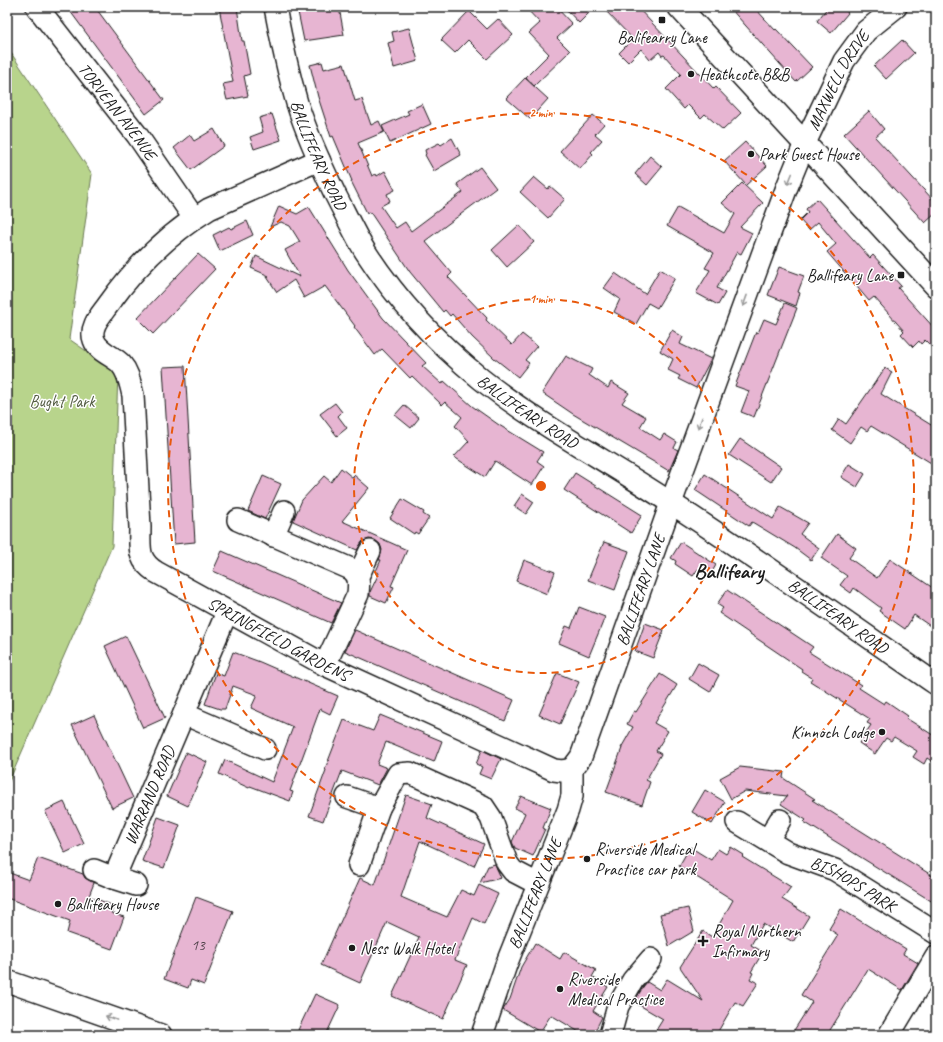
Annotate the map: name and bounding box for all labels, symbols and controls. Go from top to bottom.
marker: Balifearry Lane [657,15,667,25]
street label: MAXWELL DRIVE [803,25,875,134]
place label: Balifearry Lane [617,27,708,48]
street label: TORVEAN AVENUE [74,59,162,166]
place label: Heathcote B&B [699,64,790,85]
marker: Heathcote B&B [686,69,696,79]
street label: BALLIFEARY ROAD [286,98,352,215]
text: 2 min [530,105,553,121]
place label: Park Guest House [759,144,861,165]
marker: Park Guest House [746,149,756,159]
one-way arrow [786,173,793,185]
place label: Ballifeary Lane [807,265,894,286]
marker: Ballifeary Lane [896,270,906,280]
text: 1 min [530,291,553,307]
one-way arrow [740,295,748,307]
street label: BALLIFEARY ROAD [473,370,583,454]
park label: Bught Park [30,391,96,412]
one-way arrow [696,417,703,430]
centre of rings [534,479,548,493]
street label: BALLIFEARY LANE [611,529,671,649]
district label: Ballifeary [694,558,766,585]
street label: BALLIFEARY ROAD [784,574,893,659]
street label: SPRINGFIELD GARDENS [204,592,356,687]
place label: Kinnoch Lodge [791,722,875,743]
marker: Kinnoch Lodge [877,727,887,737]
street label: WARRAND ROAD [120,741,181,848]
street label: BALLIFEARY LANE [504,833,568,952]
place label: Riverside Medical Practice car park [595,839,698,880]
street label: BISHOPS PARK [808,852,902,918]
marker: Riverside Medical Practice car park [582,854,592,864]
place label: Ballifeary House [66,894,160,915]
marker: Ballifeary House [53,899,63,909]
place label: Royal Northern Infirmary [712,921,802,962]
marker: Royal Northern Infirmary [697,935,709,947]
house number: 13 [191,936,206,955]
place label: Ness Walk Hotel [360,938,457,959]
marker: Ness Walk Hotel [347,943,357,953]
place label: Riverside Medical Practice [568,969,665,1010]
marker: Riverside Medical Practice [555,984,565,994]
one-way arrow [104,1014,117,1021]

